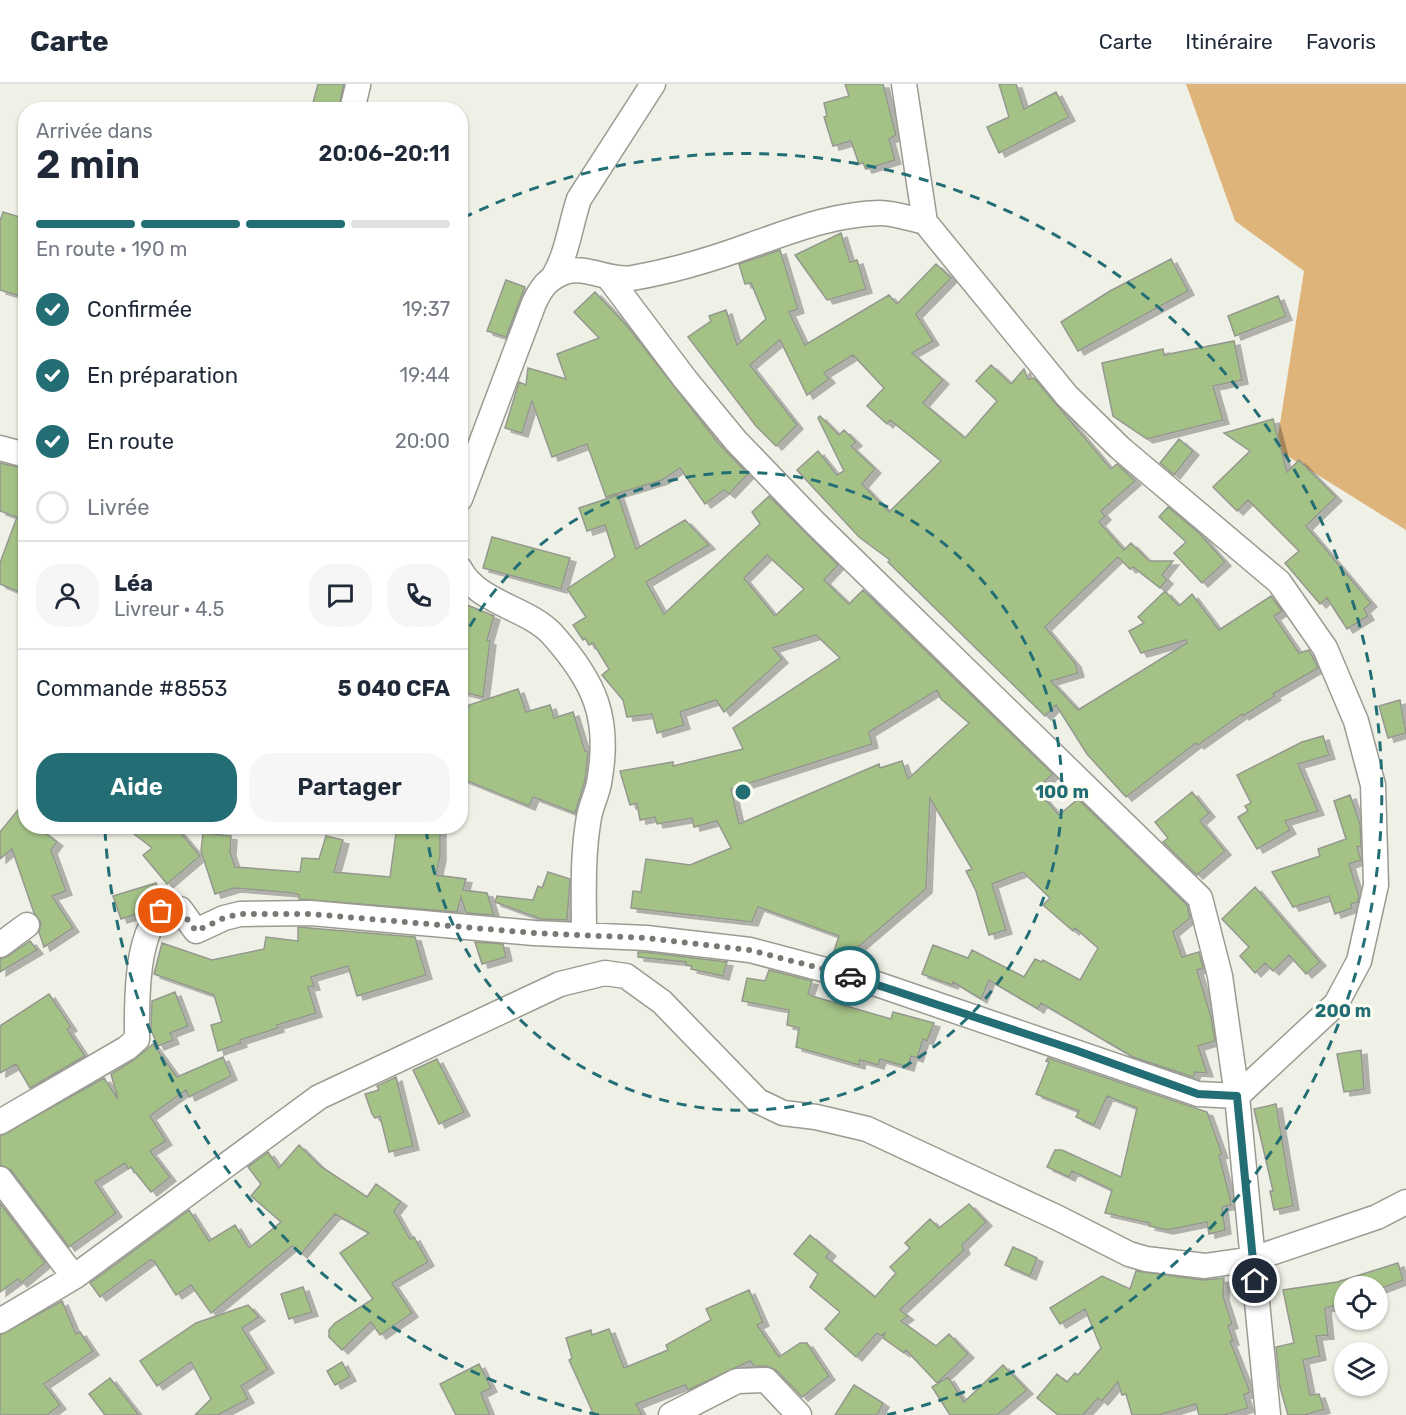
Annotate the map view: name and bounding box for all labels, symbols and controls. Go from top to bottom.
text: Carte [30,25,109,58]
text: Carte [1099,29,1152,54]
text: Itinéraire [1185,29,1273,54]
text: Favoris [1306,29,1376,54]
text: Arrivée dans [36,119,153,143]
text: 20:06–20:11 [319,140,450,167]
text: 2 min [36,142,140,188]
text: En route · 190 m [36,237,187,261]
icon: check [36,293,69,326]
text: Confirmée [87,296,192,323]
text: 19:37 [402,297,450,321]
icon: check [36,359,69,392]
text: En préparation [87,362,238,389]
text: 19:44 [400,363,450,387]
icon: check [36,425,69,458]
text: En route [87,428,174,455]
text: 20:00 [395,429,450,453]
text: Livrée [87,494,150,521]
button: person [36,564,99,627]
button: chat [309,564,372,627]
button: phone [387,564,450,627]
text: Léa [114,570,153,597]
text: Livreur · 4.5 [114,597,224,621]
text: Commande #8553 [36,675,227,702]
text: 5 040 CFA [338,675,450,702]
button: Aide [36,753,237,822]
button: Partager [249,753,450,822]
text: 100 m [1035,781,1089,803]
centre of rings [733,782,753,802]
pin [135,885,186,936]
icon: bag [144,894,177,927]
courier [820,946,880,1006]
icon: car [834,960,867,993]
text: 200 m [1315,1000,1371,1022]
pin [1229,1255,1280,1306]
icon: home [1238,1264,1271,1297]
map controls [1334,1276,1388,1396]
button: locate [1334,1276,1388,1330]
button: layers [1334,1342,1388,1396]

